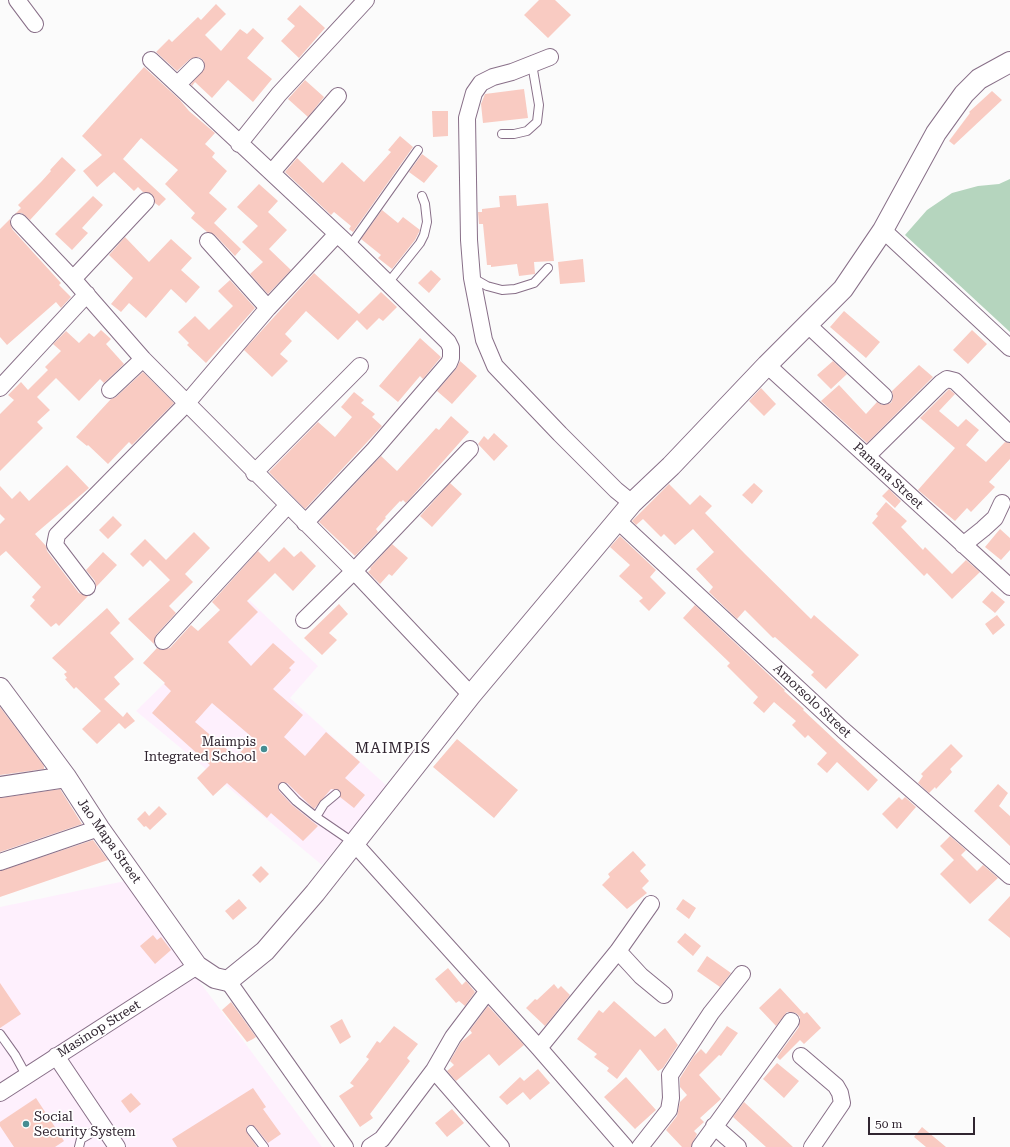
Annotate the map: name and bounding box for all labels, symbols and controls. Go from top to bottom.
street label: Pamana Street [850,440,926,512]
street label: Amorsolo Street [770,661,854,741]
place label: Maimpis Integrated School [144,734,256,765]
district label: MAIMPIS [355,740,431,758]
marker: Maimpis Integrated School [259,744,269,754]
street label: Jao Mapa Street [74,795,144,887]
street label: Masinop Street [55,997,143,1061]
place label: Social Security System [34,1109,136,1140]
scale bar [870,1109,977,1135]
text: 50 m [875,1117,902,1131]
marker: Social Security System [21,1119,31,1129]

